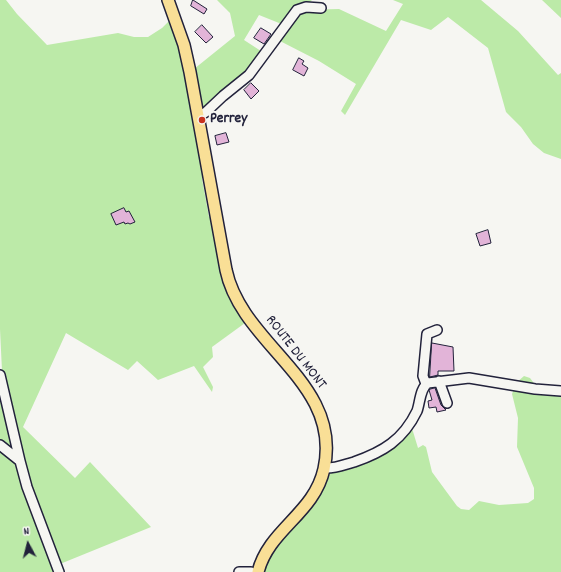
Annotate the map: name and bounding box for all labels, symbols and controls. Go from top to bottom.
place label: Perrey [210,111,247,129]
marker: Perrey [197,115,207,125]
street label: ROUTE DU MONT [261,313,329,393]
north arrow [8,524,48,564]
text: N [23,524,30,540]

